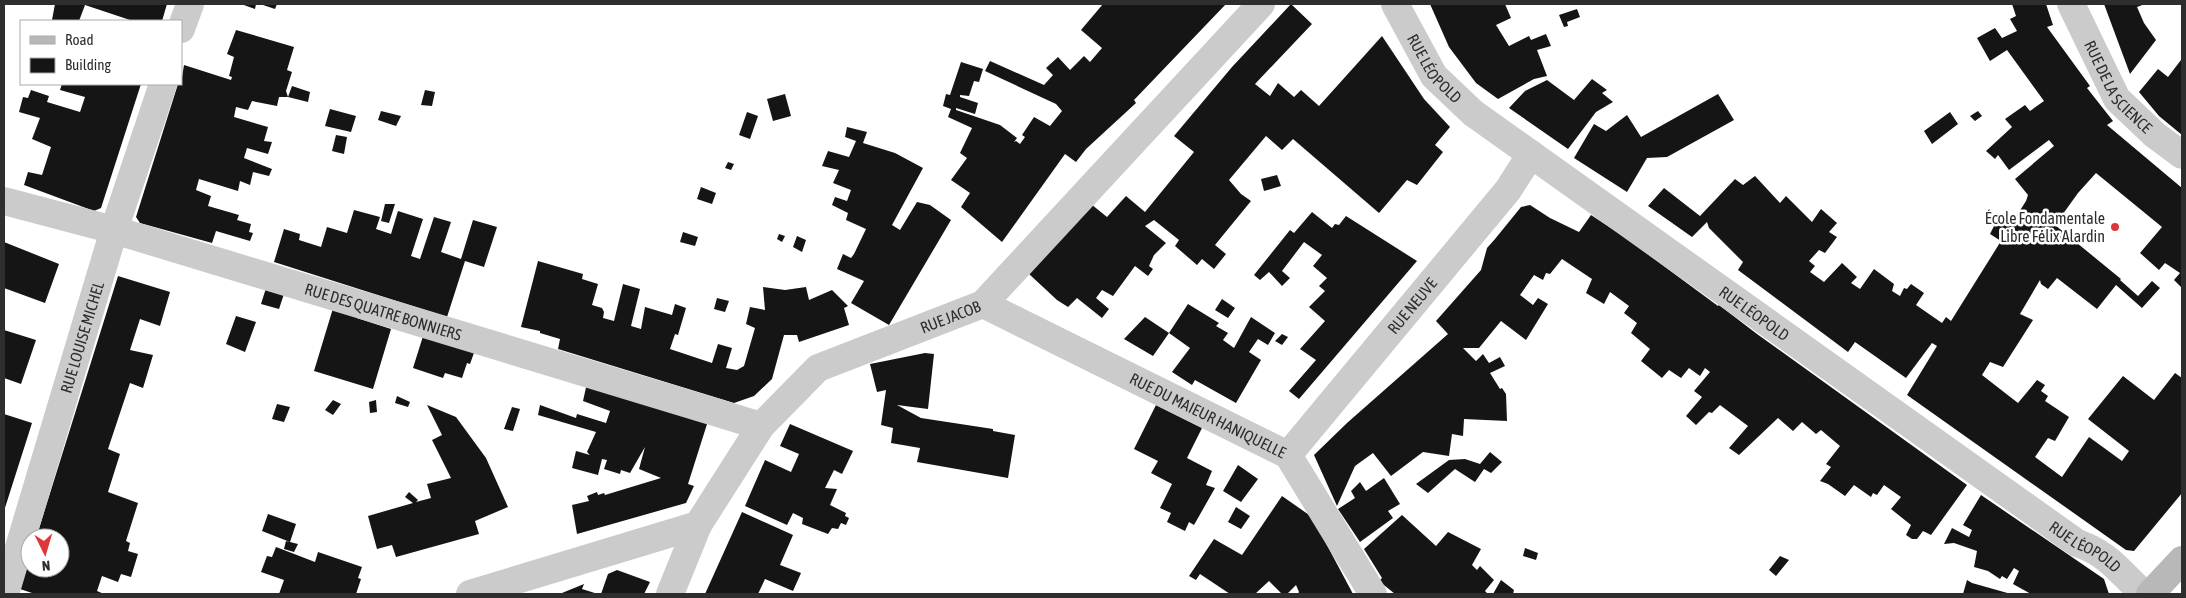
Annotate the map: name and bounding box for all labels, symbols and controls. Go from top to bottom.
legend [20,20,182,85]
text: Road [65,31,94,48]
street label: RUE LÉOPOLD [1404,31,1465,106]
street label: RUE DE LA SCIENCE [2081,37,2156,137]
text: Building [65,56,111,73]
place label: École Fondamentale Libre Félix Alardin [1985,209,2105,245]
marker: École Fondamentale Libre Félix Alardin [2109,221,2121,233]
street label: RUE NEUVE [1384,274,1440,337]
street label: RUE LOUISE MICHEL [57,279,107,395]
street label: RUE DES QUATRE BONNIERS [303,279,464,344]
street label: RUE LÉOPOLD [1716,282,1793,344]
street label: RUE JACOB [917,297,983,337]
street label: RUE DU MAIEUR HANIQUELLE [1127,369,1289,462]
street label: RUE LÉOPOLD [2046,517,2125,576]
north arrow [20,528,70,578]
text: N [41,558,51,574]

